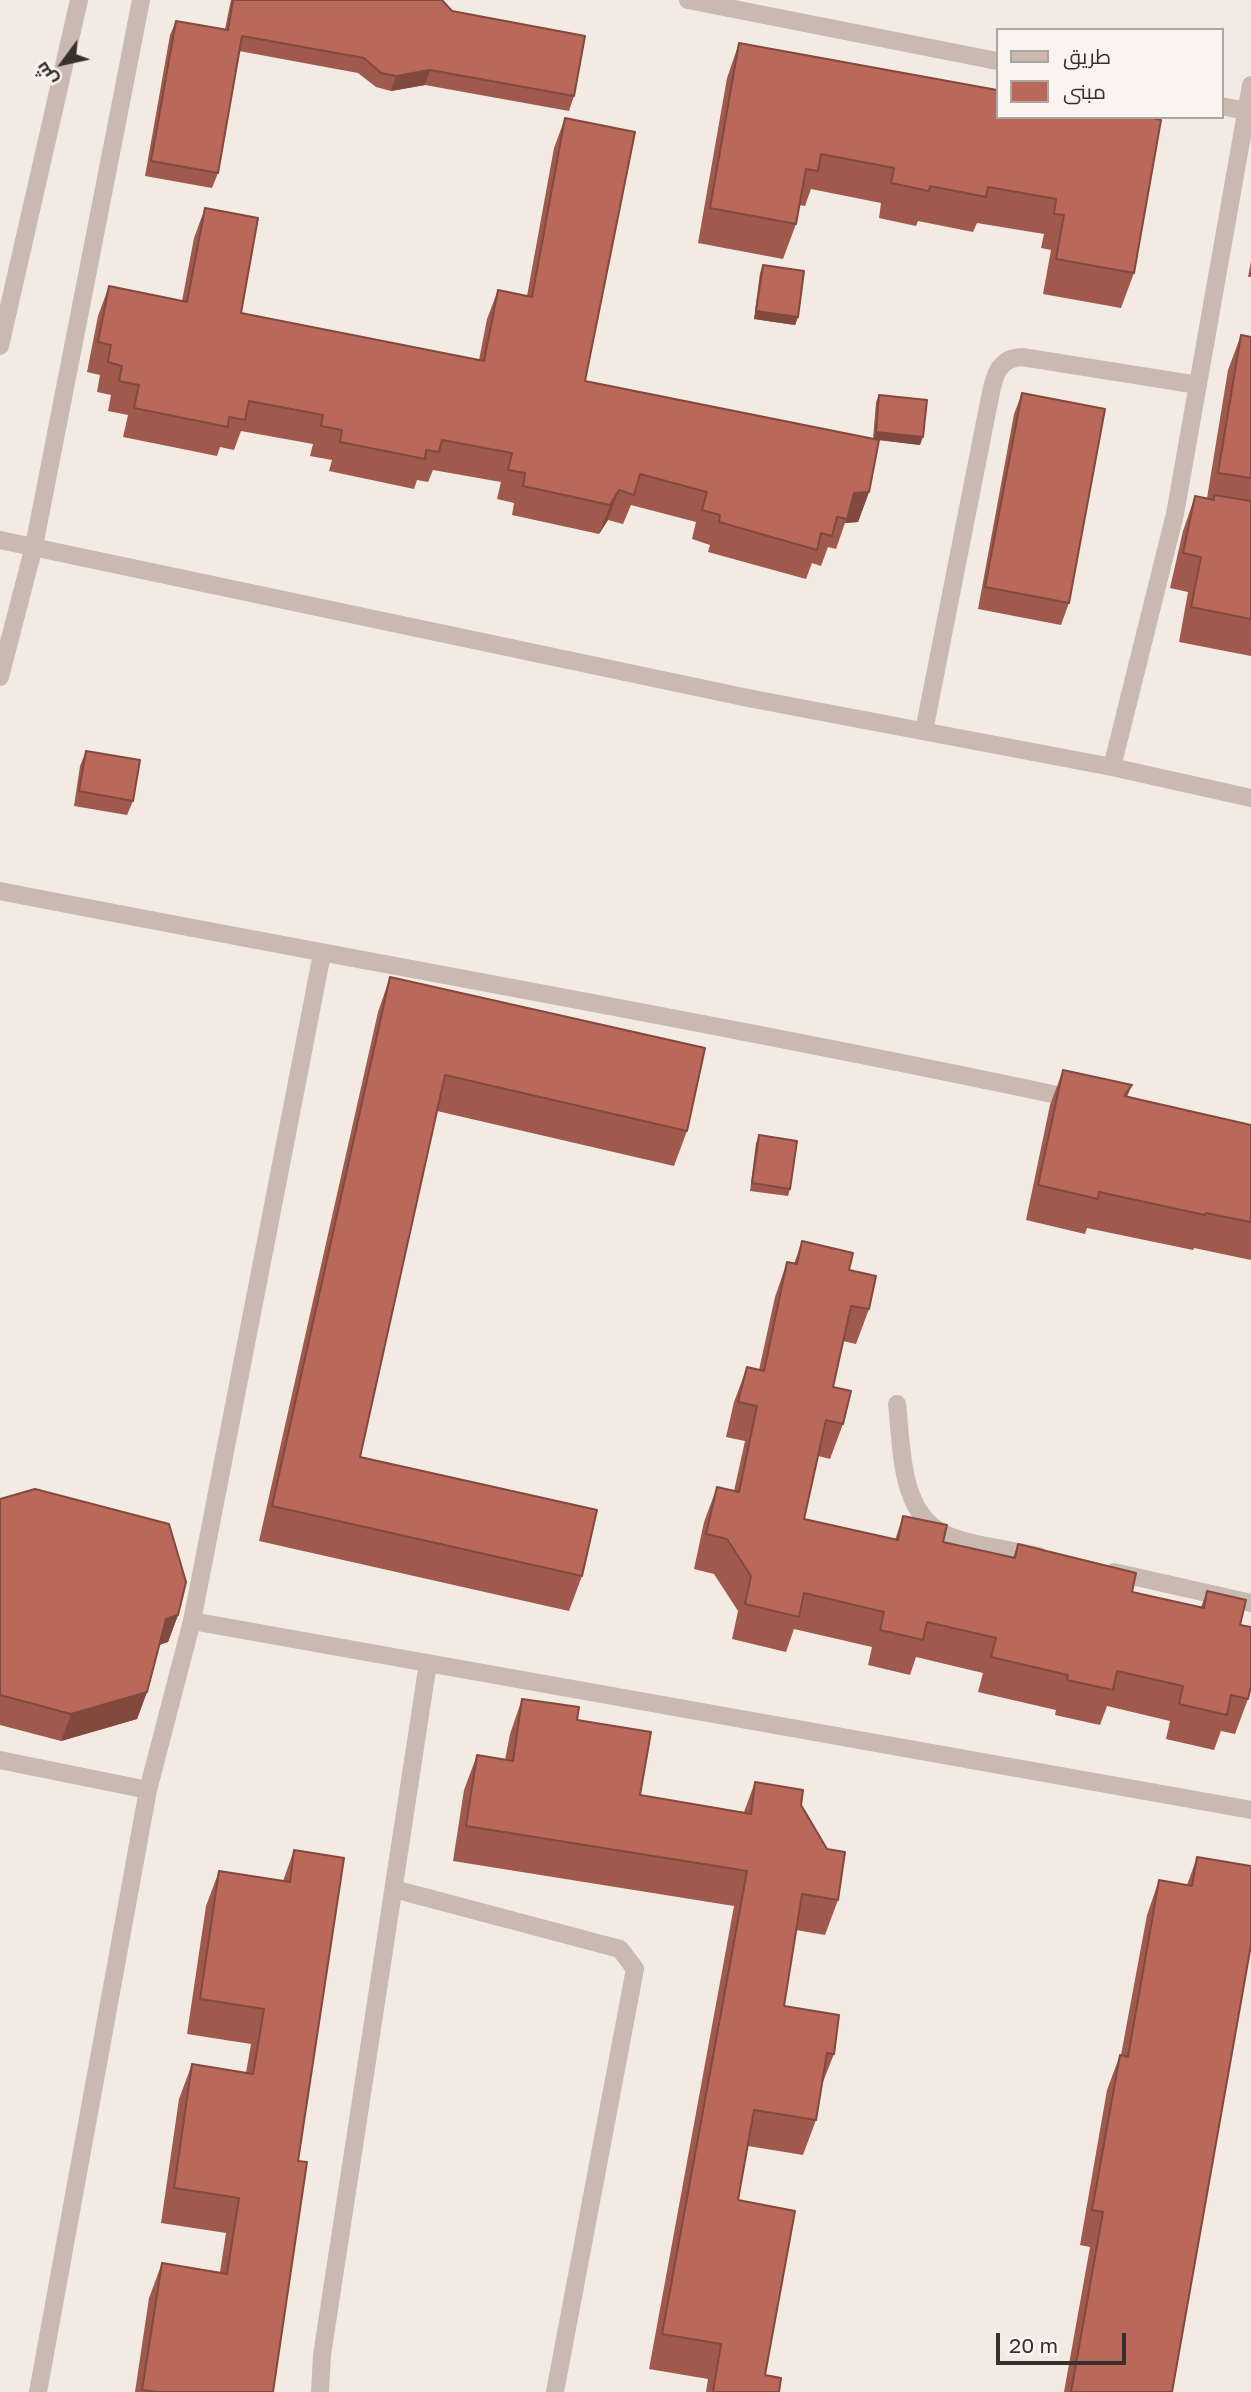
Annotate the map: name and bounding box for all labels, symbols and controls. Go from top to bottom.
north arrow [28,28,98,98]
legend [996,28,1223,119]
text: طريق [1063,43,1111,69]
text: ش [29,58,61,91]
text: مبنى [1063,78,1106,104]
scale bar [999,2318,1128,2362]
text: 20 m [1009,2332,1058,2358]

